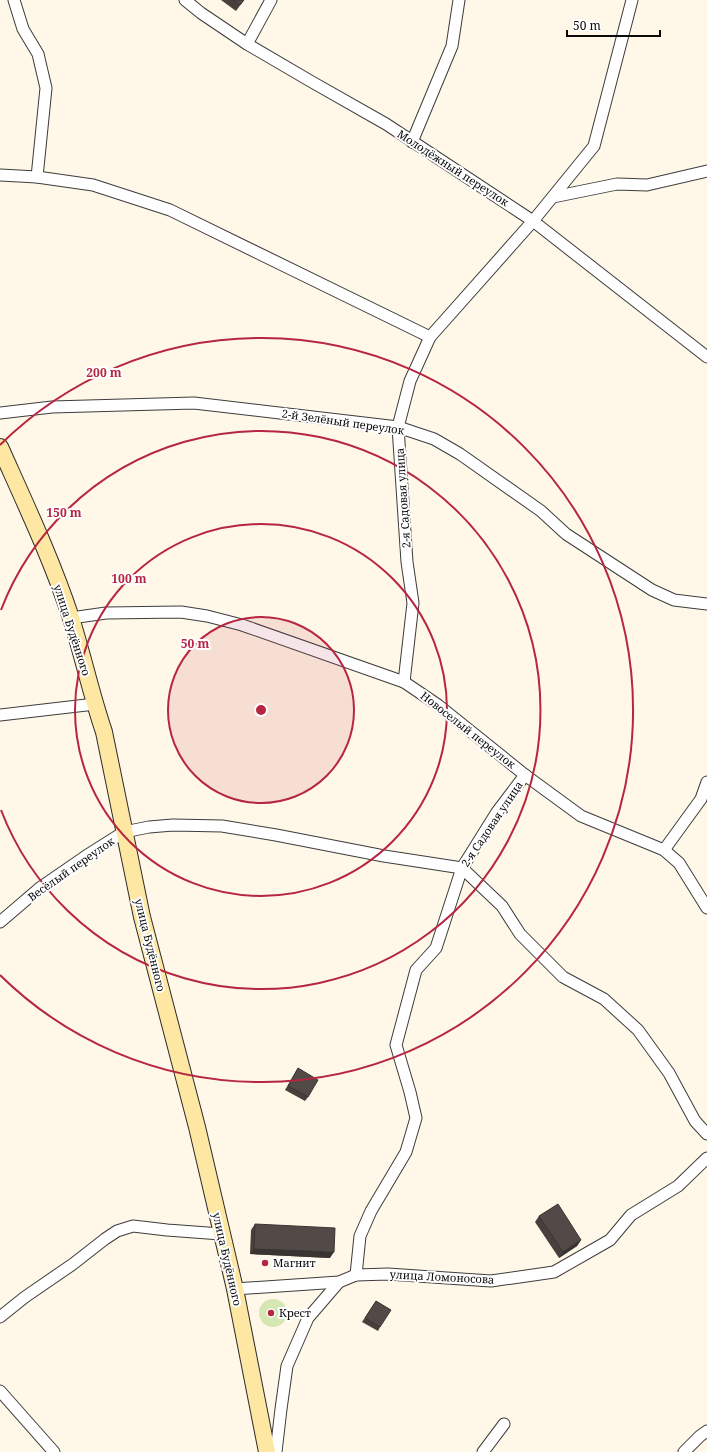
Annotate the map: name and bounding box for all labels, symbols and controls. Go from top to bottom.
scale bar [567,12,660,38]
text: 50 m [573,17,601,34]
street label: Молодёжный переулок [395,126,512,210]
text: 200 m [86,364,122,381]
street label: 2-й Зелёный переулок [281,405,406,438]
street label: 2-я Садовая улица [392,447,413,549]
text: 150 m [46,504,82,521]
text: 100 m [111,570,147,587]
street label: улица Будённого [51,582,94,678]
text: 50 m [181,635,209,652]
street label: Новоселый переулок [418,688,519,772]
centre of rings [254,703,268,717]
street label: 2-я Садовая улица [457,778,526,869]
street label: Весёлый переулок [24,833,117,904]
street label: улица Будённого [132,897,169,993]
street label: улица Будённого [209,1211,246,1307]
place label: Магнит [273,1255,316,1270]
marker: Магнит [260,1258,270,1268]
street label: улица Ломоносова [389,1266,495,1287]
place label: Крест [279,1305,311,1320]
marker: Крест [266,1308,276,1318]

